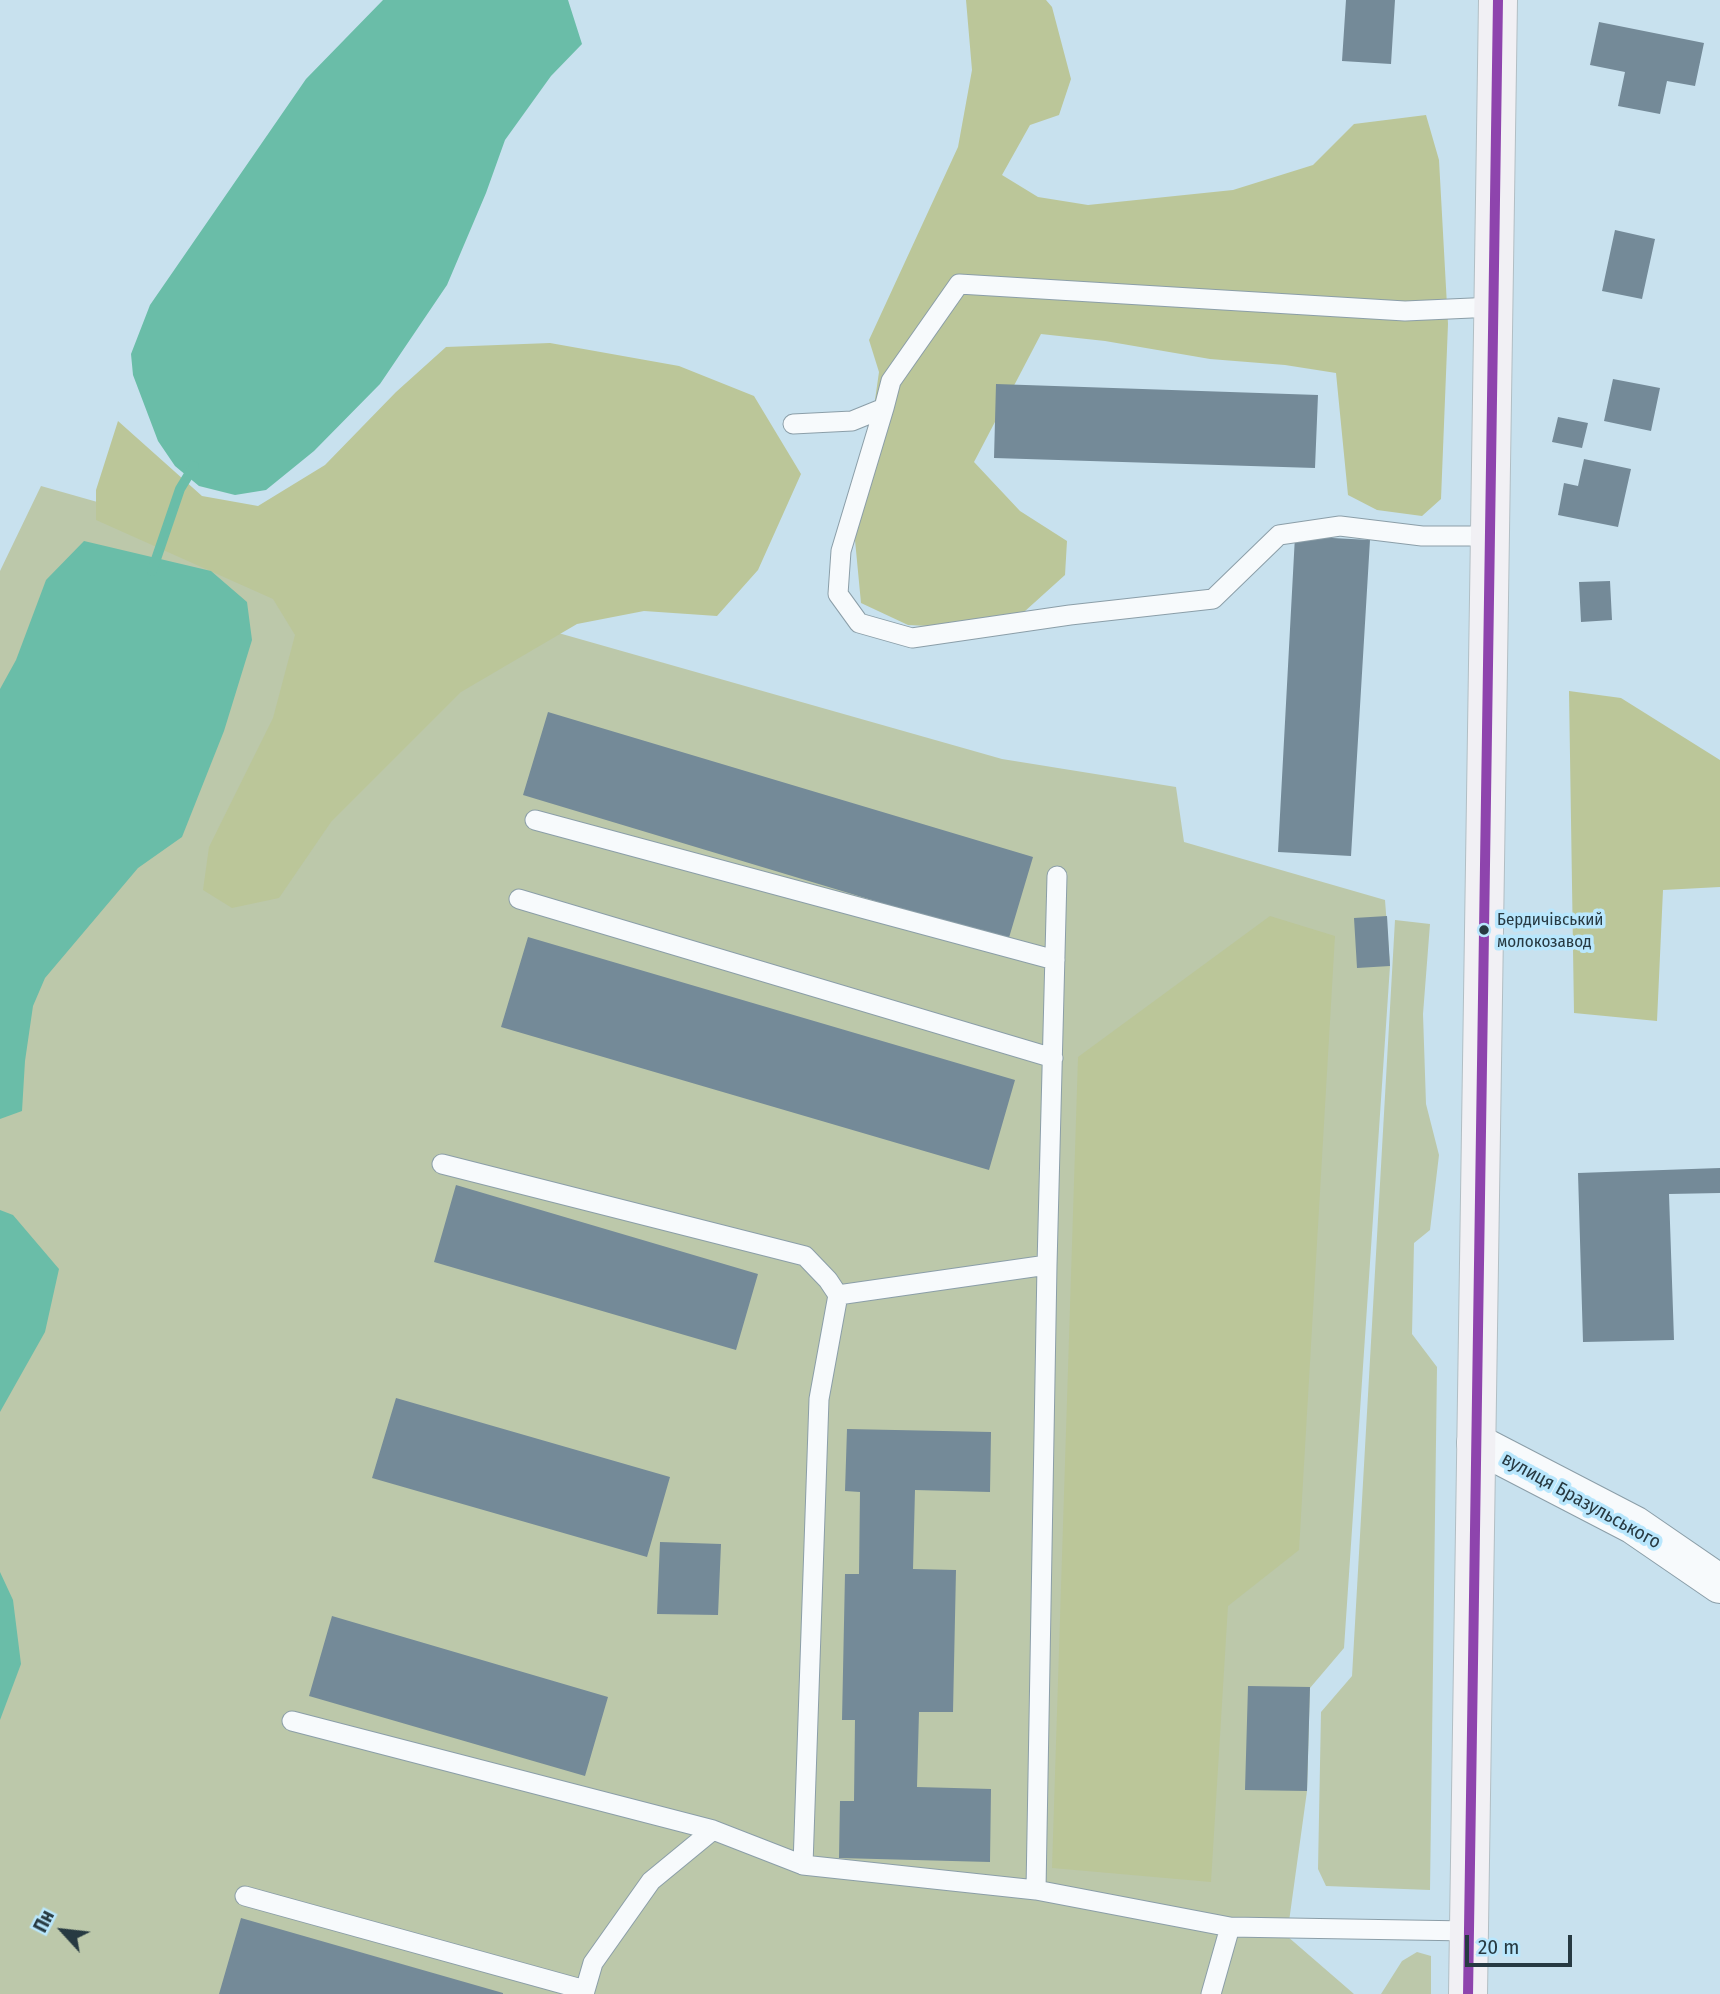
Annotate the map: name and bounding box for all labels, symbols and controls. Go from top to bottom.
place label: Бердичівський молокозавод [1497,910,1603,950]
marker: Бердичівський молокозавод [1477,923,1491,937]
street label: вулиця Бразульського [1498,1448,1664,1554]
north arrow [28,1896,98,1966]
text: Пн [29,1906,59,1936]
scale bar [1468,1920,1575,1964]
text: 20 m [1478,1934,1519,1960]

